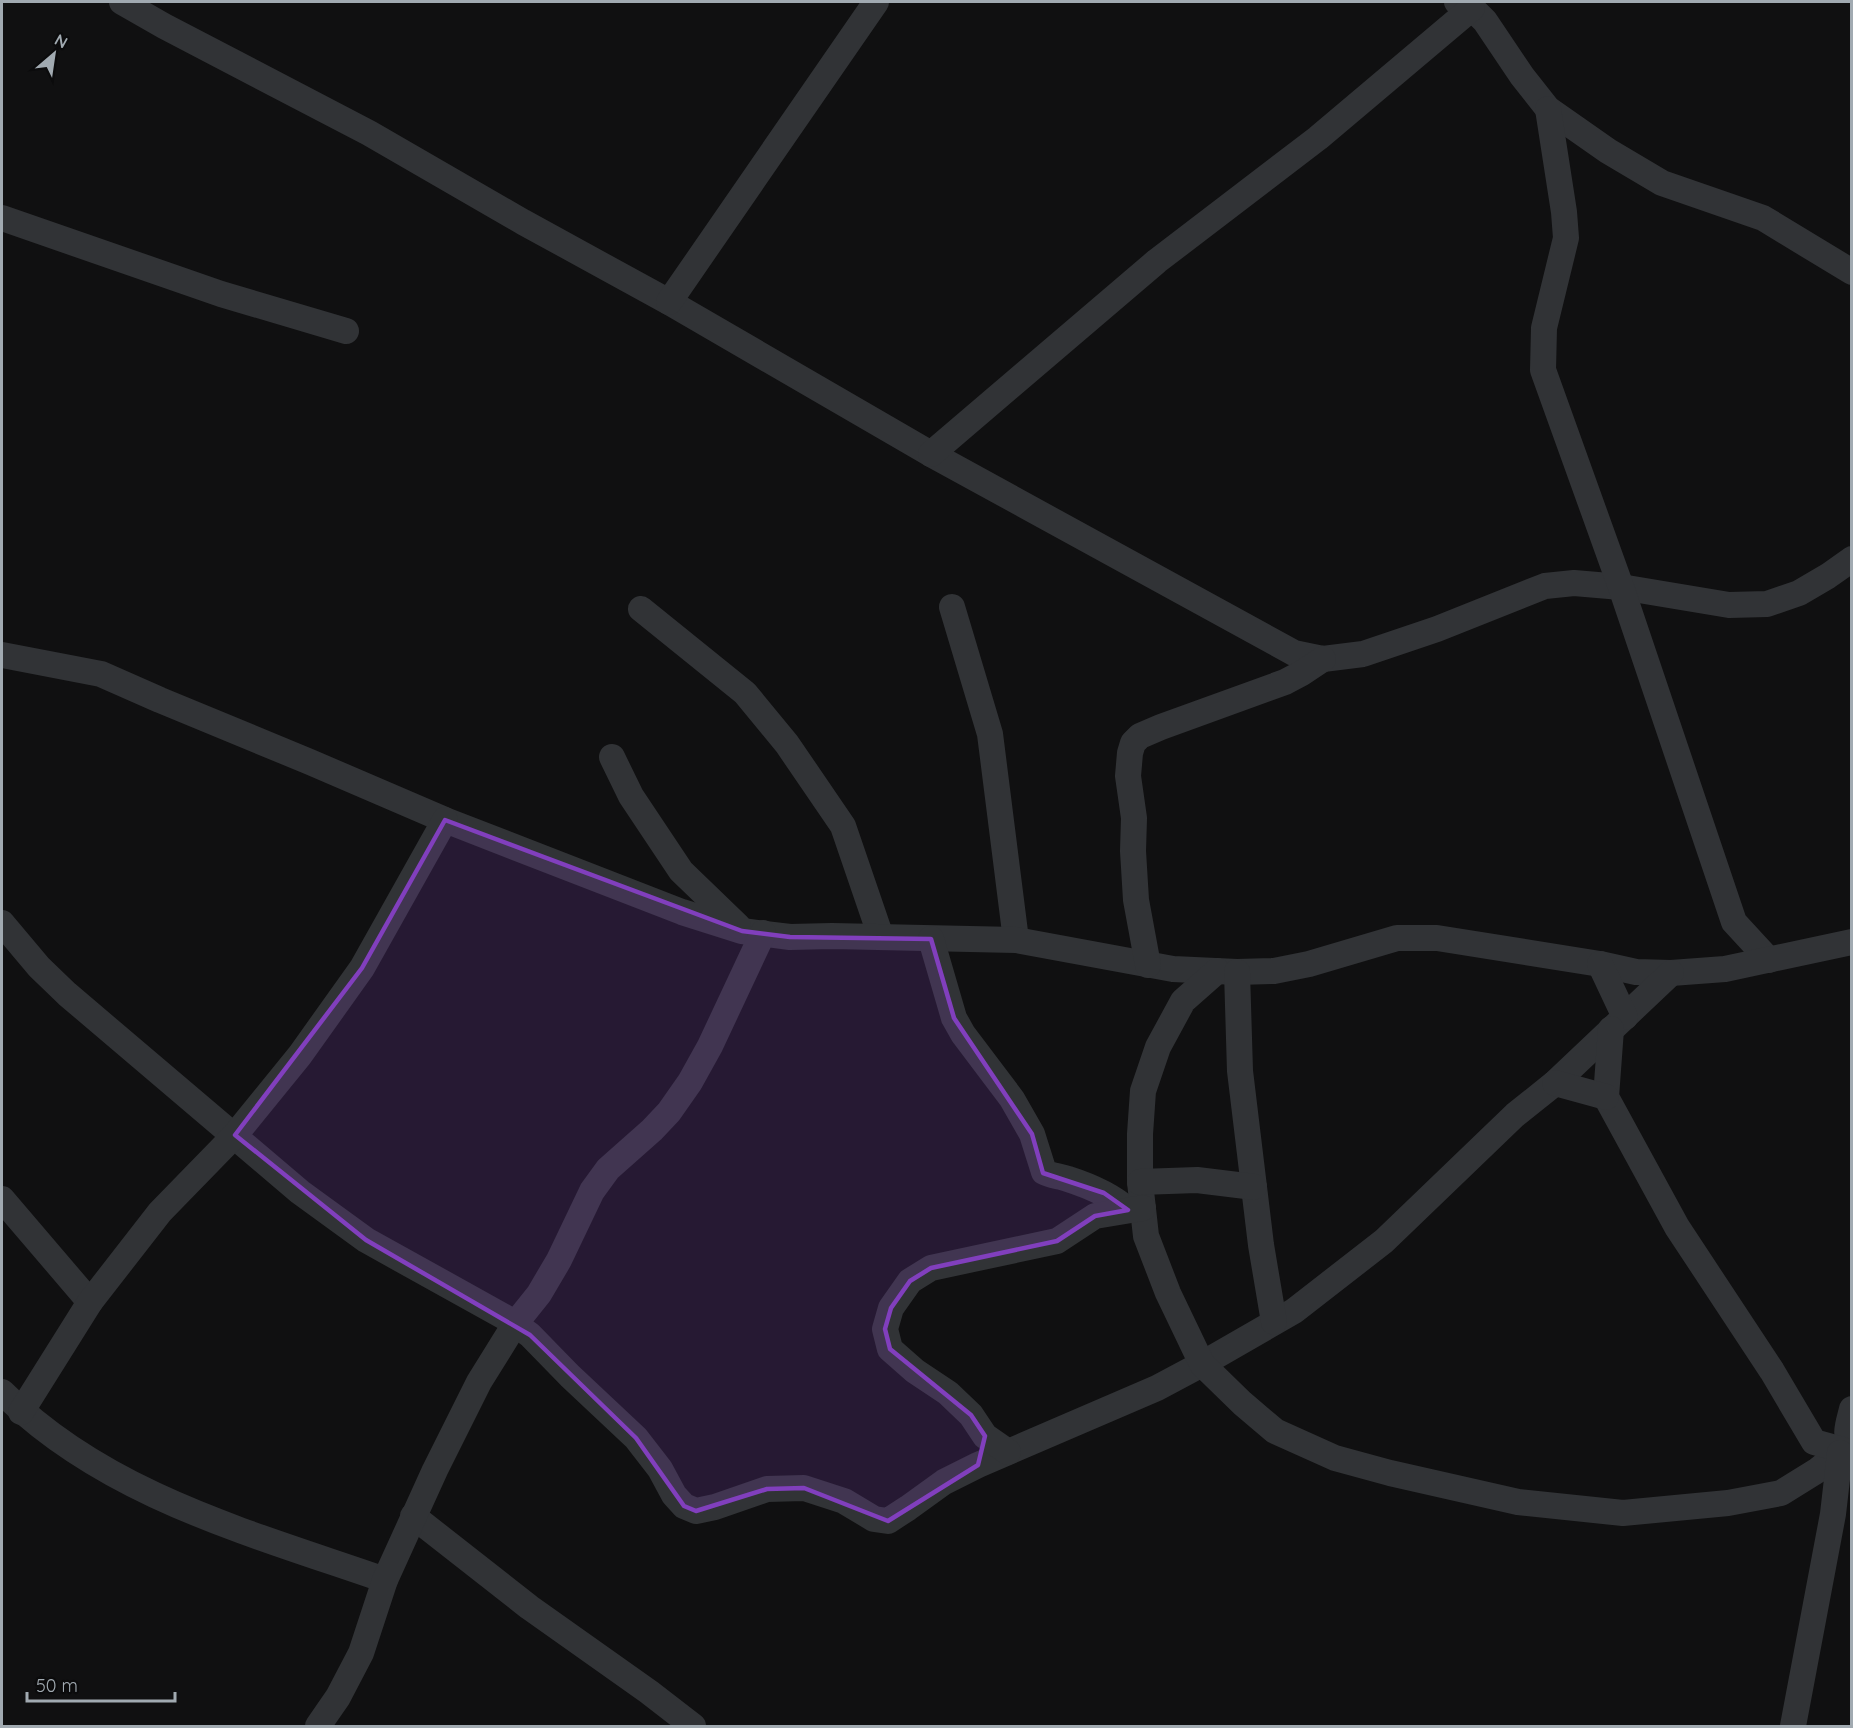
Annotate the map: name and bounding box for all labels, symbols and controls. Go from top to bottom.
north arrow [24,24,84,84]
text: N [51,29,71,52]
scale bar [27,1665,176,1703]
text: 50 m [36,1674,78,1697]

